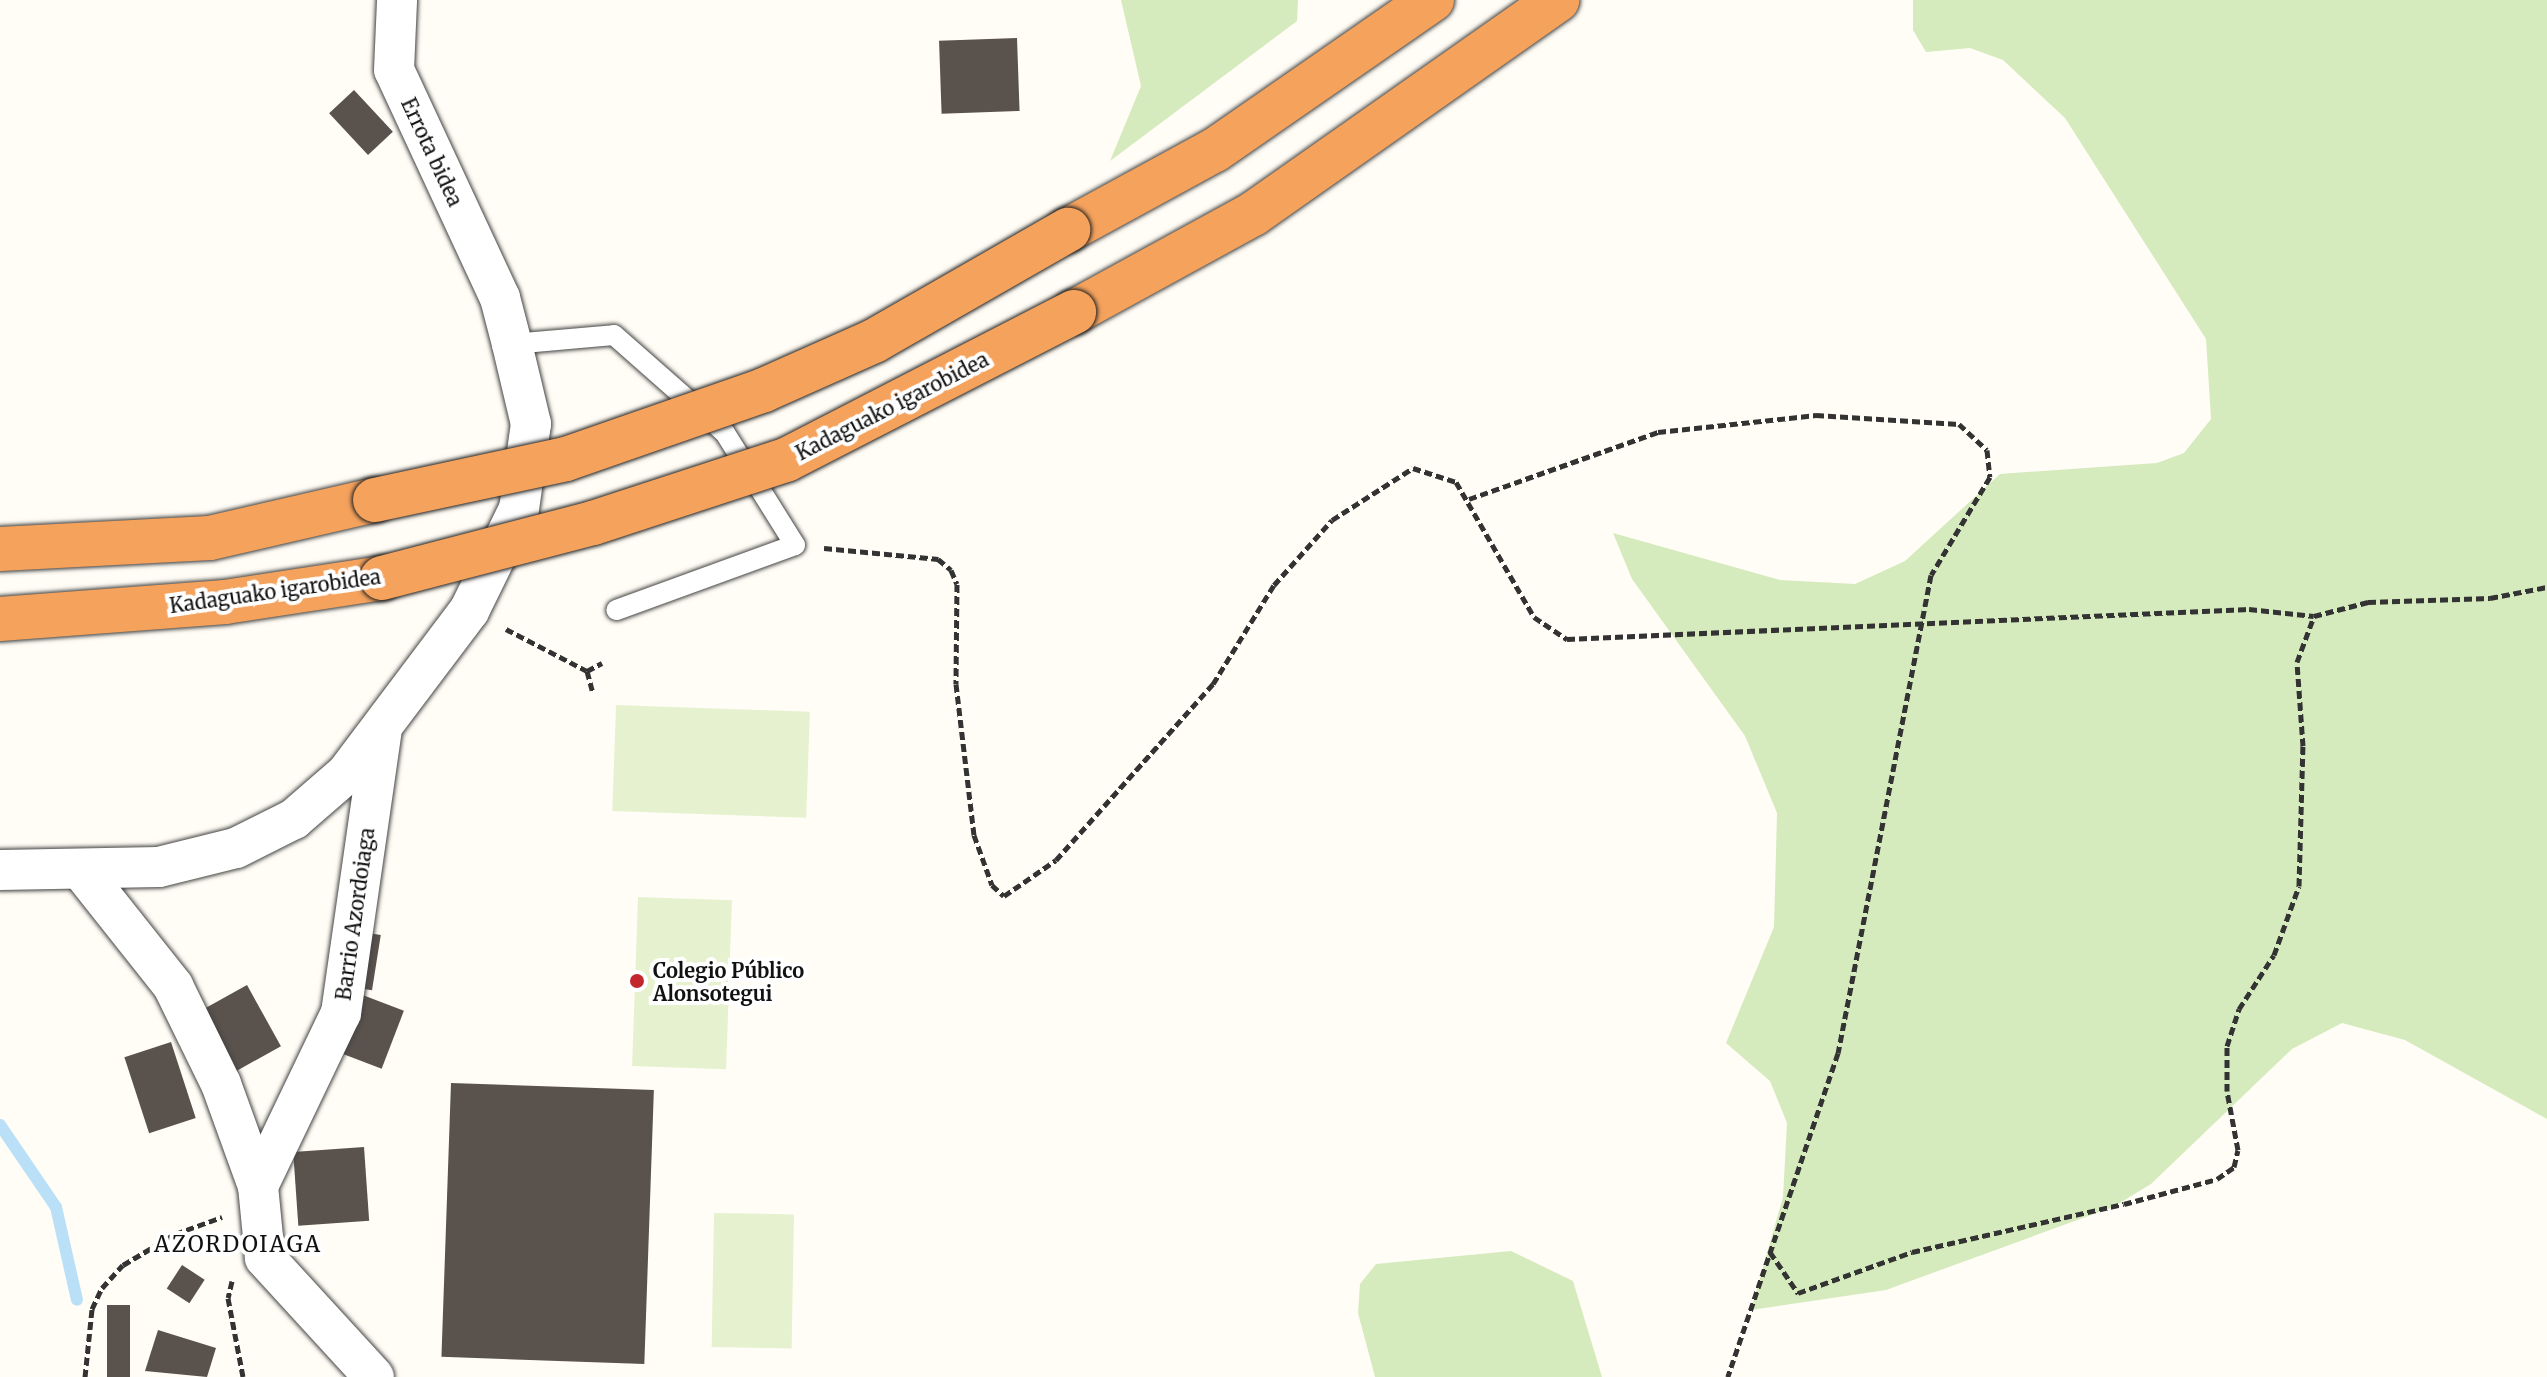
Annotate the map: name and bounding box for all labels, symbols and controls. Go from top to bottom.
street label: Errota bidea [396,94,468,210]
street label: Kadaguako igarobidea [792,347,992,465]
street label: Kadaguako igarobidea [168,564,382,618]
street label: Barrio Azordoiaga [331,826,379,1002]
place label: Colegio Público Alonsotegui [653,958,804,1005]
marker: Colegio Público Alonsotegui [628,972,646,990]
district label: AZORDOIAGA [154,1232,322,1258]

